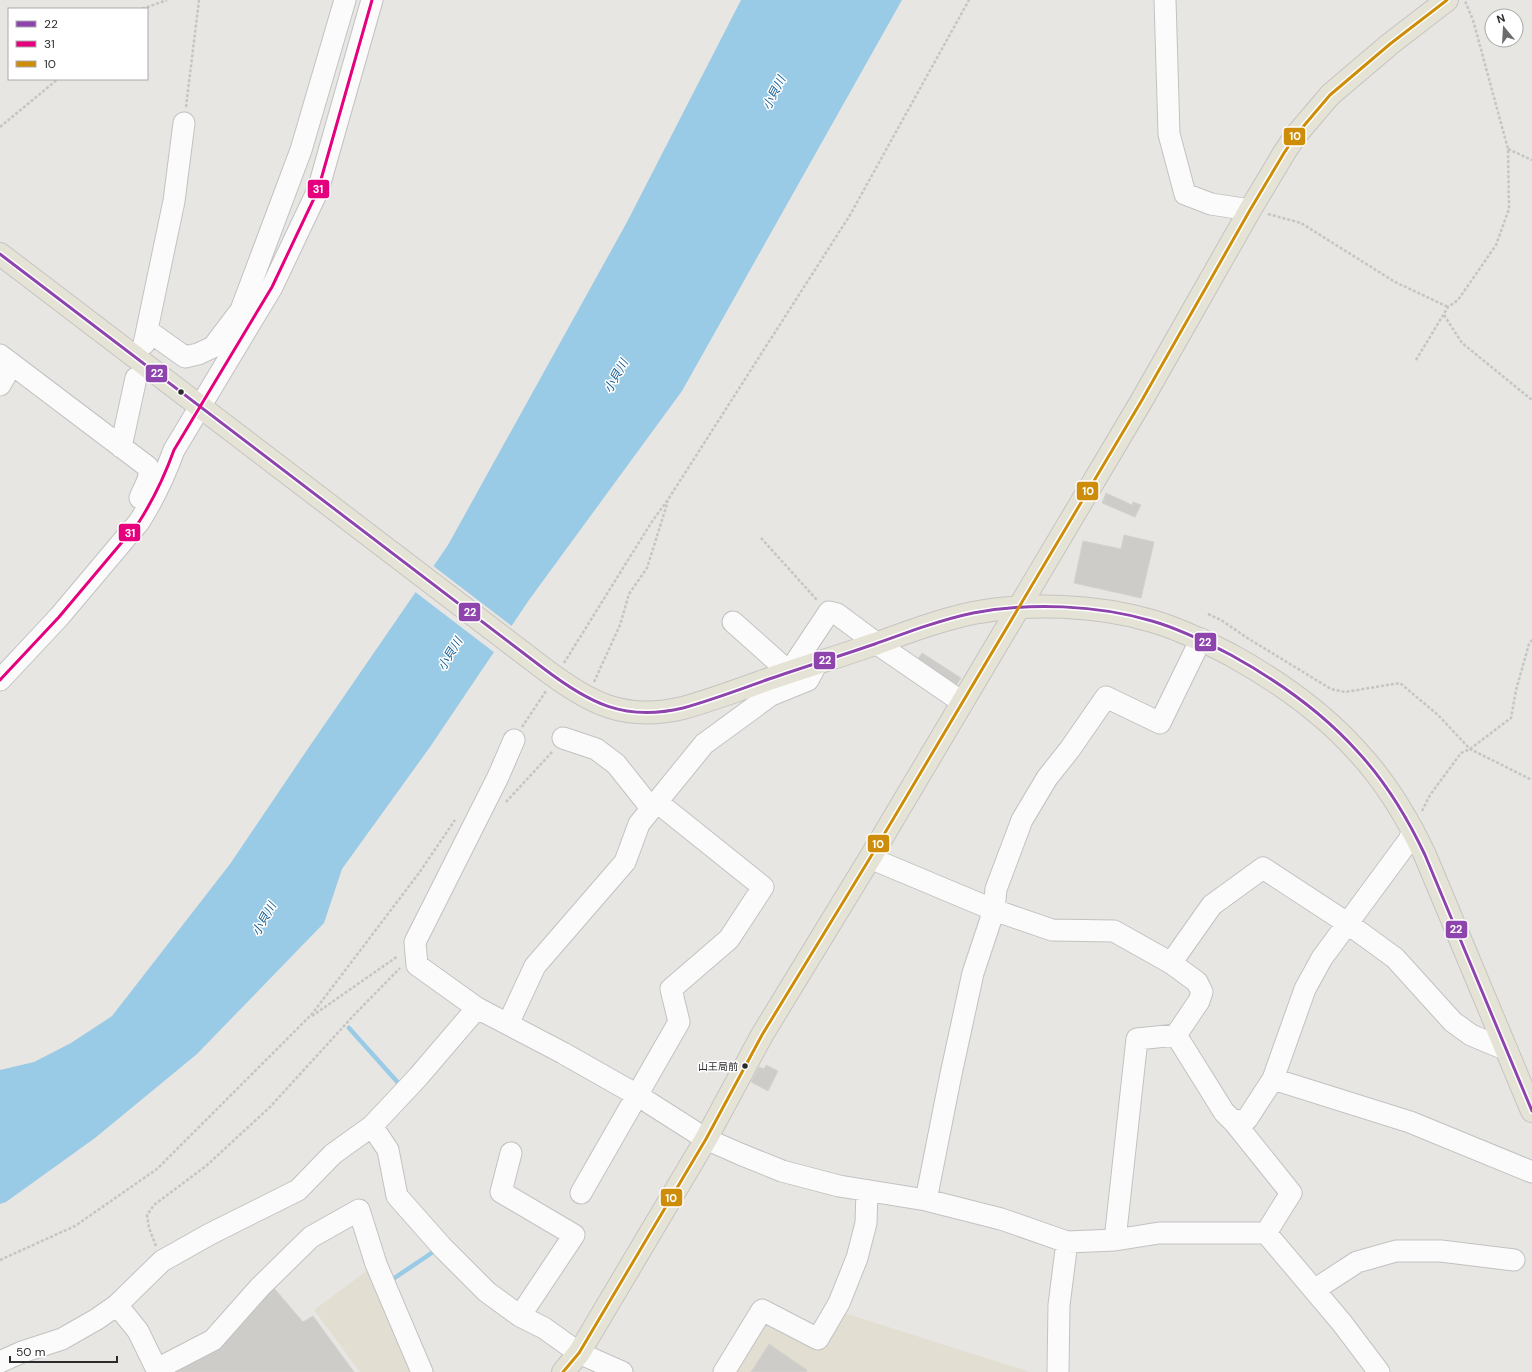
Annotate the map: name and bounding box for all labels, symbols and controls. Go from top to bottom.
legend [8,8,148,80]
north arrow [1484,8,1524,48]
text: N [1495,11,1507,26]
text: 22 [44,16,58,32]
text: 31 [44,36,55,52]
text: 10 [44,56,56,72]
water label: 小貝川 [759,72,790,113]
line badge: 10 [1283,127,1306,146]
text: 10 [1289,129,1301,143]
line badge: 31 [307,179,330,199]
text: 31 [313,182,323,196]
water label: 小貝川 [600,355,633,396]
line badge: 22 [145,364,168,383]
text: 22 [151,366,163,380]
unlabelled marker [176,387,186,397]
line badge: 10 [1076,481,1099,501]
text: 10 [1082,484,1094,498]
line badge: 31 [118,523,141,542]
text: 31 [125,526,135,540]
line badge: 22 [458,602,481,622]
text: 22 [464,605,476,619]
line badge: 22 [1194,632,1217,652]
water label: 小貝川 [434,633,467,674]
text: 22 [1199,635,1211,649]
line badge: 22 [813,651,836,670]
text: 22 [819,653,831,667]
line badge: 10 [867,834,890,853]
text: 10 [872,837,884,851]
water label: 小貝川 [248,898,281,939]
line badge: 22 [1445,920,1468,939]
text: 22 [1450,922,1462,936]
place label: 山王局前 [698,1060,738,1073]
marker: 山王局前 [740,1061,750,1071]
line badge: 10 [660,1188,683,1207]
text: 10 [665,1191,677,1205]
scale bar [10,1338,117,1364]
text: 50 m [16,1344,45,1360]

